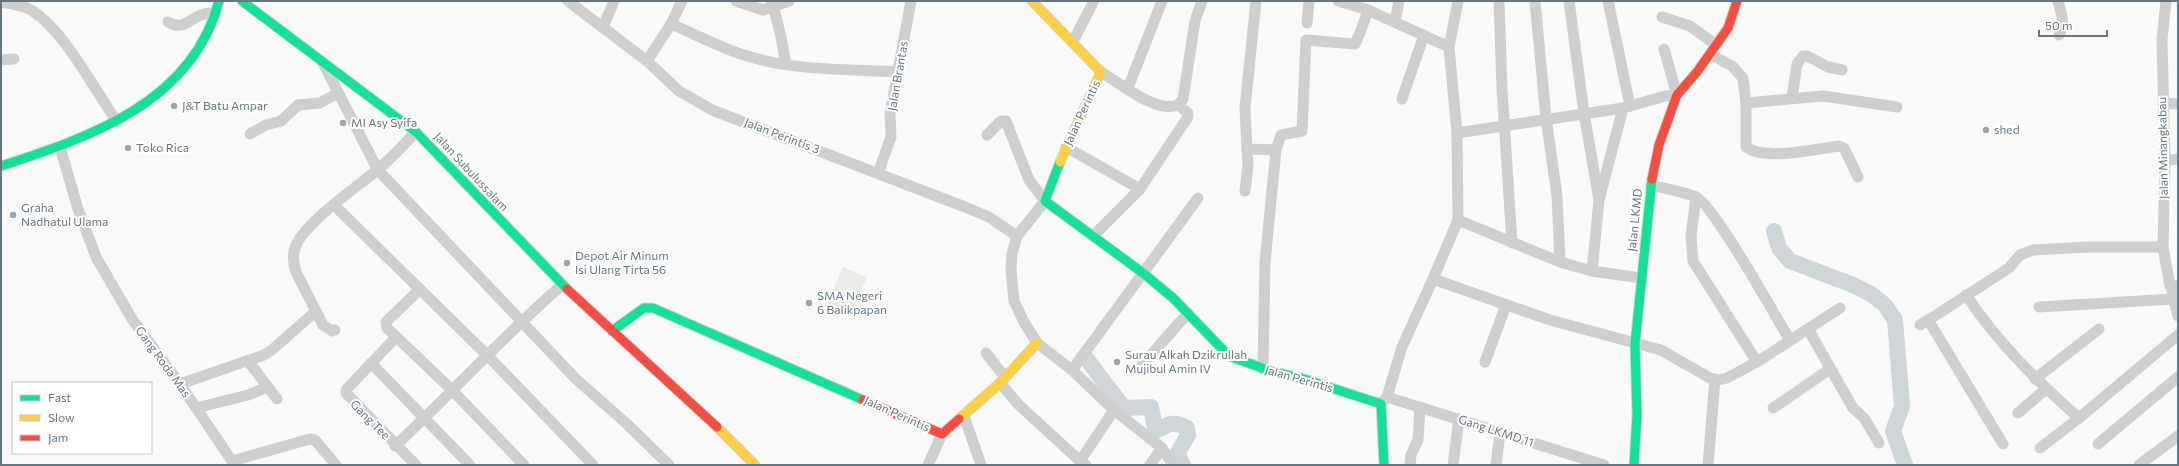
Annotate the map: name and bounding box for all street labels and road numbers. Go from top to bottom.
street label: Jalan Brantas [884,40,911,112]
street label: Jalan Perintis [1060,78,1103,148]
street label: Jalan Minangkabau [2154,97,2171,199]
street label: Jalan Perintis 3 [742,114,822,157]
street label: Jalan Subulussalam [431,129,512,214]
street label: Jalan LKMD [1624,187,1645,252]
street label: Gang Roda Mas [133,323,194,400]
street label: Jalan Perintis [1263,362,1335,395]
street label: Jalan Perintis [862,392,932,435]
street label: Gang Tee [348,397,393,442]
street label: Gang LKMD 11 [1457,411,1536,449]

